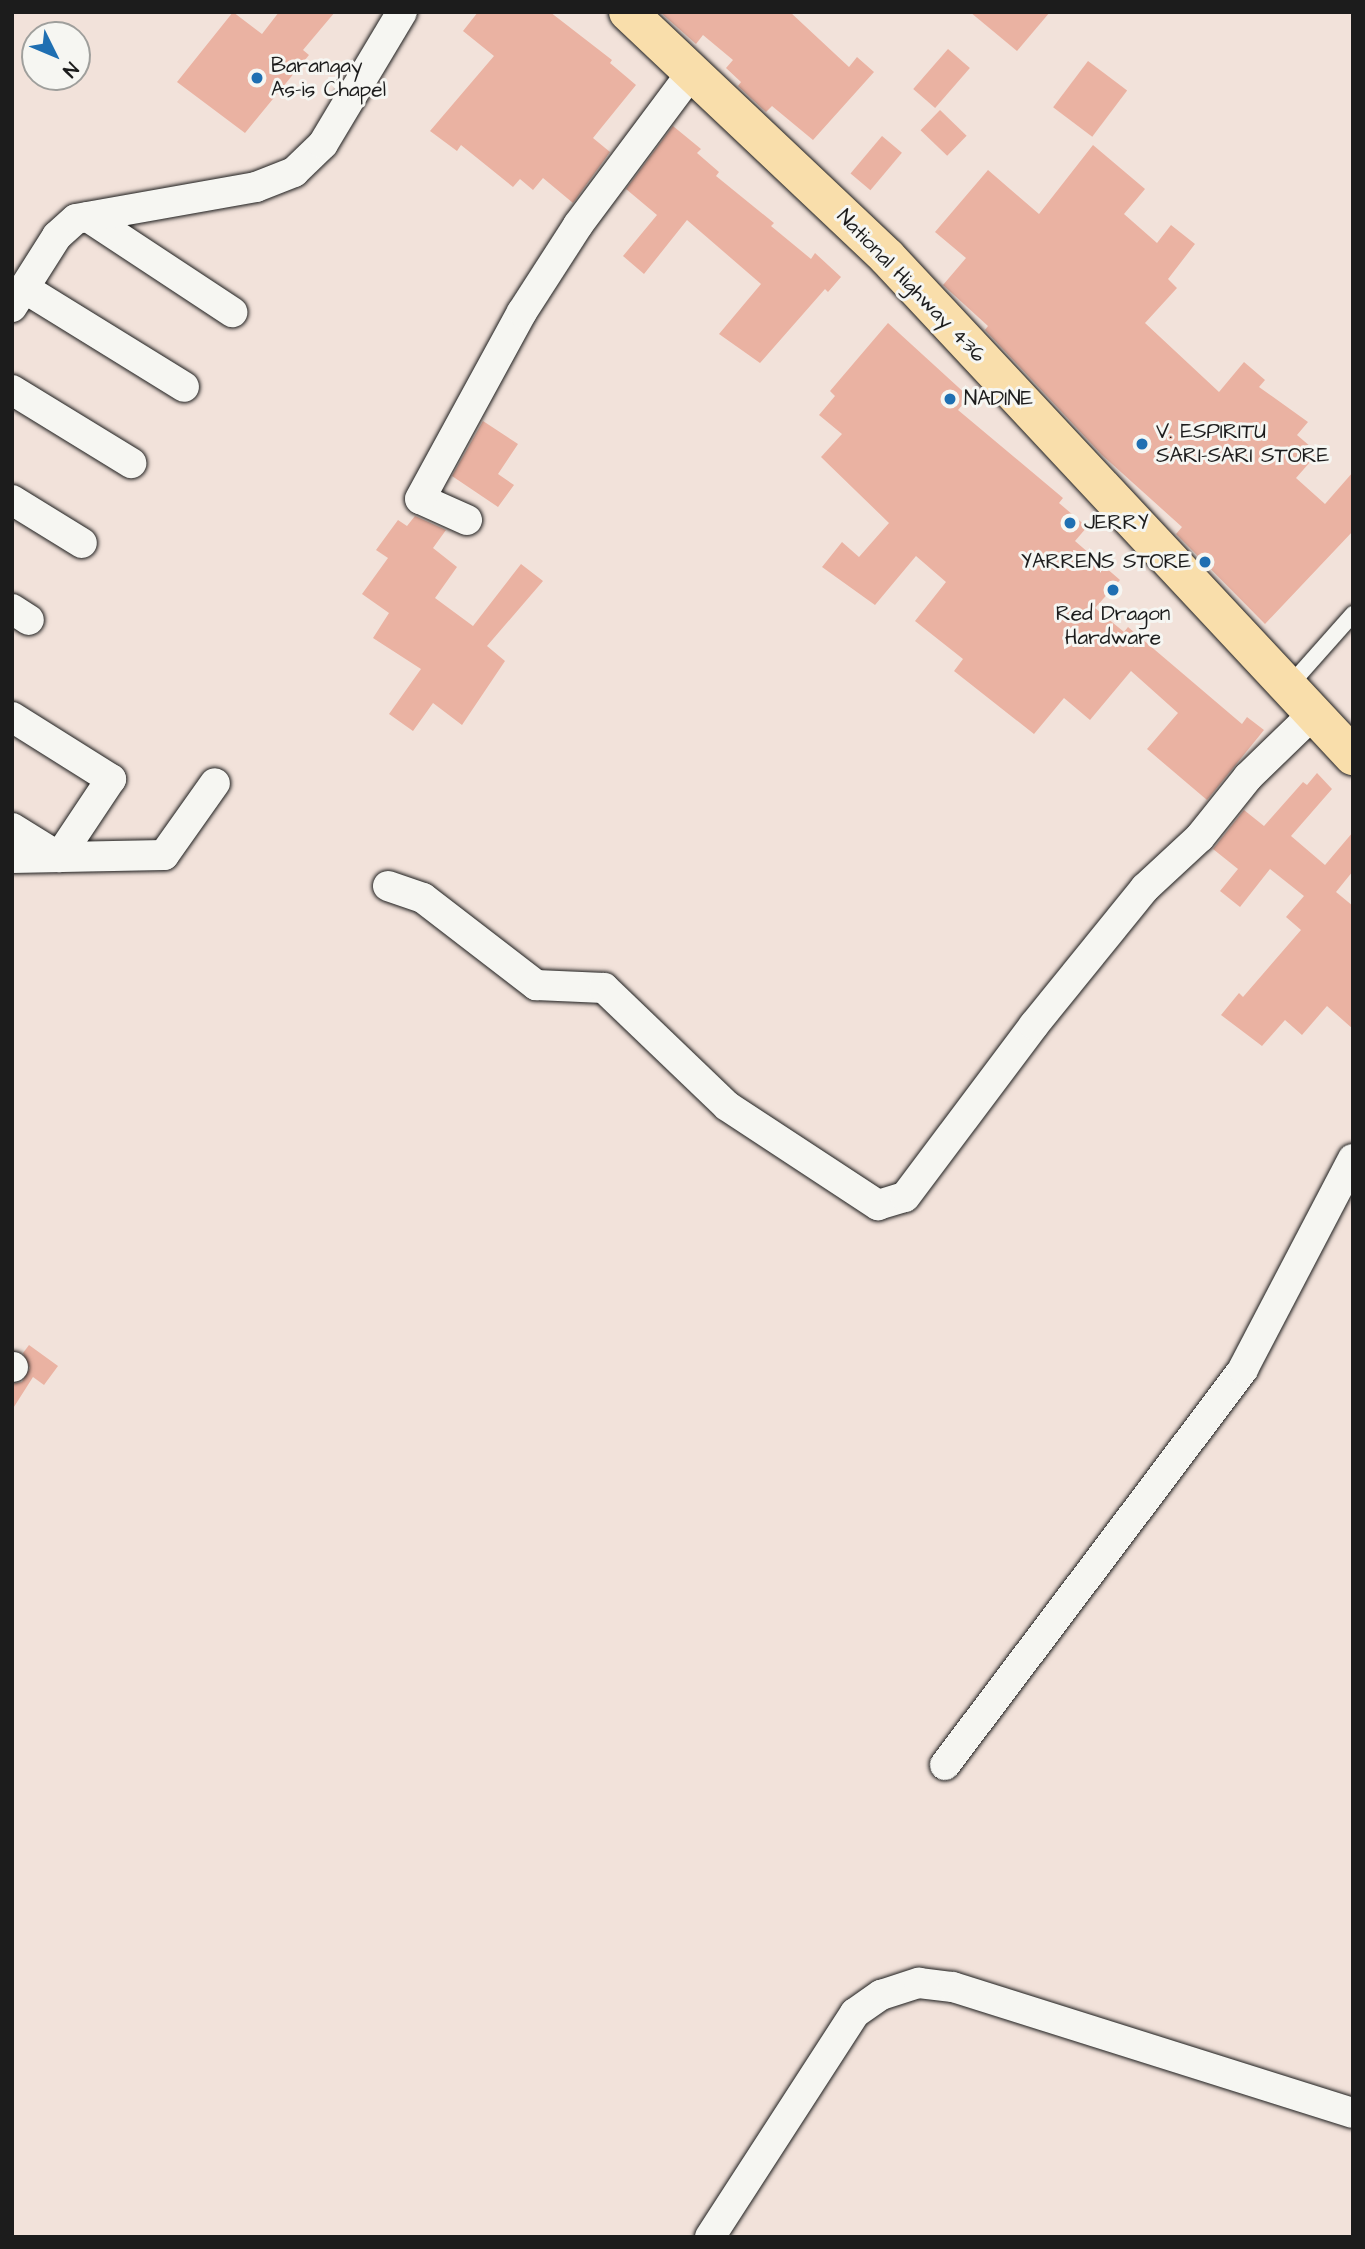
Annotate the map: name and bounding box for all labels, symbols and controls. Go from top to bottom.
north arrow [21,21,91,91]
place label: Barangay As-is Chapel [271,53,386,103]
text: N [56,56,84,83]
marker: Barangay As-is Chapel [249,70,265,86]
street label: National Highway 436 [831,204,991,368]
place label: NADINE [964,386,1033,412]
marker: NADINE [942,391,958,407]
place label: V. ESPIRITU SARI-SARI STORE [1156,419,1329,469]
marker: V. ESPIRITU SARI-SARI STORE [1134,436,1150,452]
place label: JERRY [1084,510,1149,536]
marker: JERRY [1062,515,1078,531]
place label: YARRENS STORE [1021,549,1191,575]
marker: YARRENS STORE [1197,554,1213,570]
marker: Red Dragon Hardware [1105,582,1121,598]
place label: Red Dragon Hardware [1056,601,1170,651]

